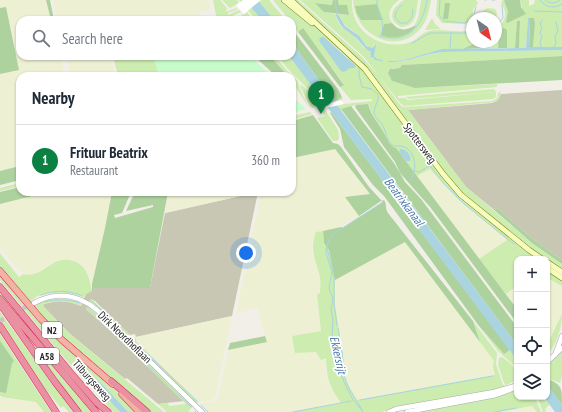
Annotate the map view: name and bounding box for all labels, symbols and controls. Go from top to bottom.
north arrow [466,12,502,48]
search box [16,16,296,60]
icon: search [30,27,52,49]
text: Search here [62,29,123,48]
pin: 1 [308,81,334,114]
text: Nearby [32,87,75,109]
street label: Spottersweg [400,120,440,166]
text: Frituur Beatrix [70,143,148,162]
text: 1 [42,152,48,169]
text: 360 m [251,152,280,169]
text: Restaurant [70,162,118,179]
water label: Beatrixkanaal [381,175,428,230]
your location [236,243,256,263]
map controls [514,256,550,400]
button: + [514,256,550,292]
button: − [514,292,550,328]
street label: Dirk Noordhoflaan [95,308,155,366]
road number: N2 [42,322,62,338]
button: locate [514,328,550,364]
water label: Ekkersrijt [327,334,350,377]
road number: A58 [35,348,59,364]
street label: Tilburgseweg [70,356,114,404]
button: layers [514,364,550,400]

